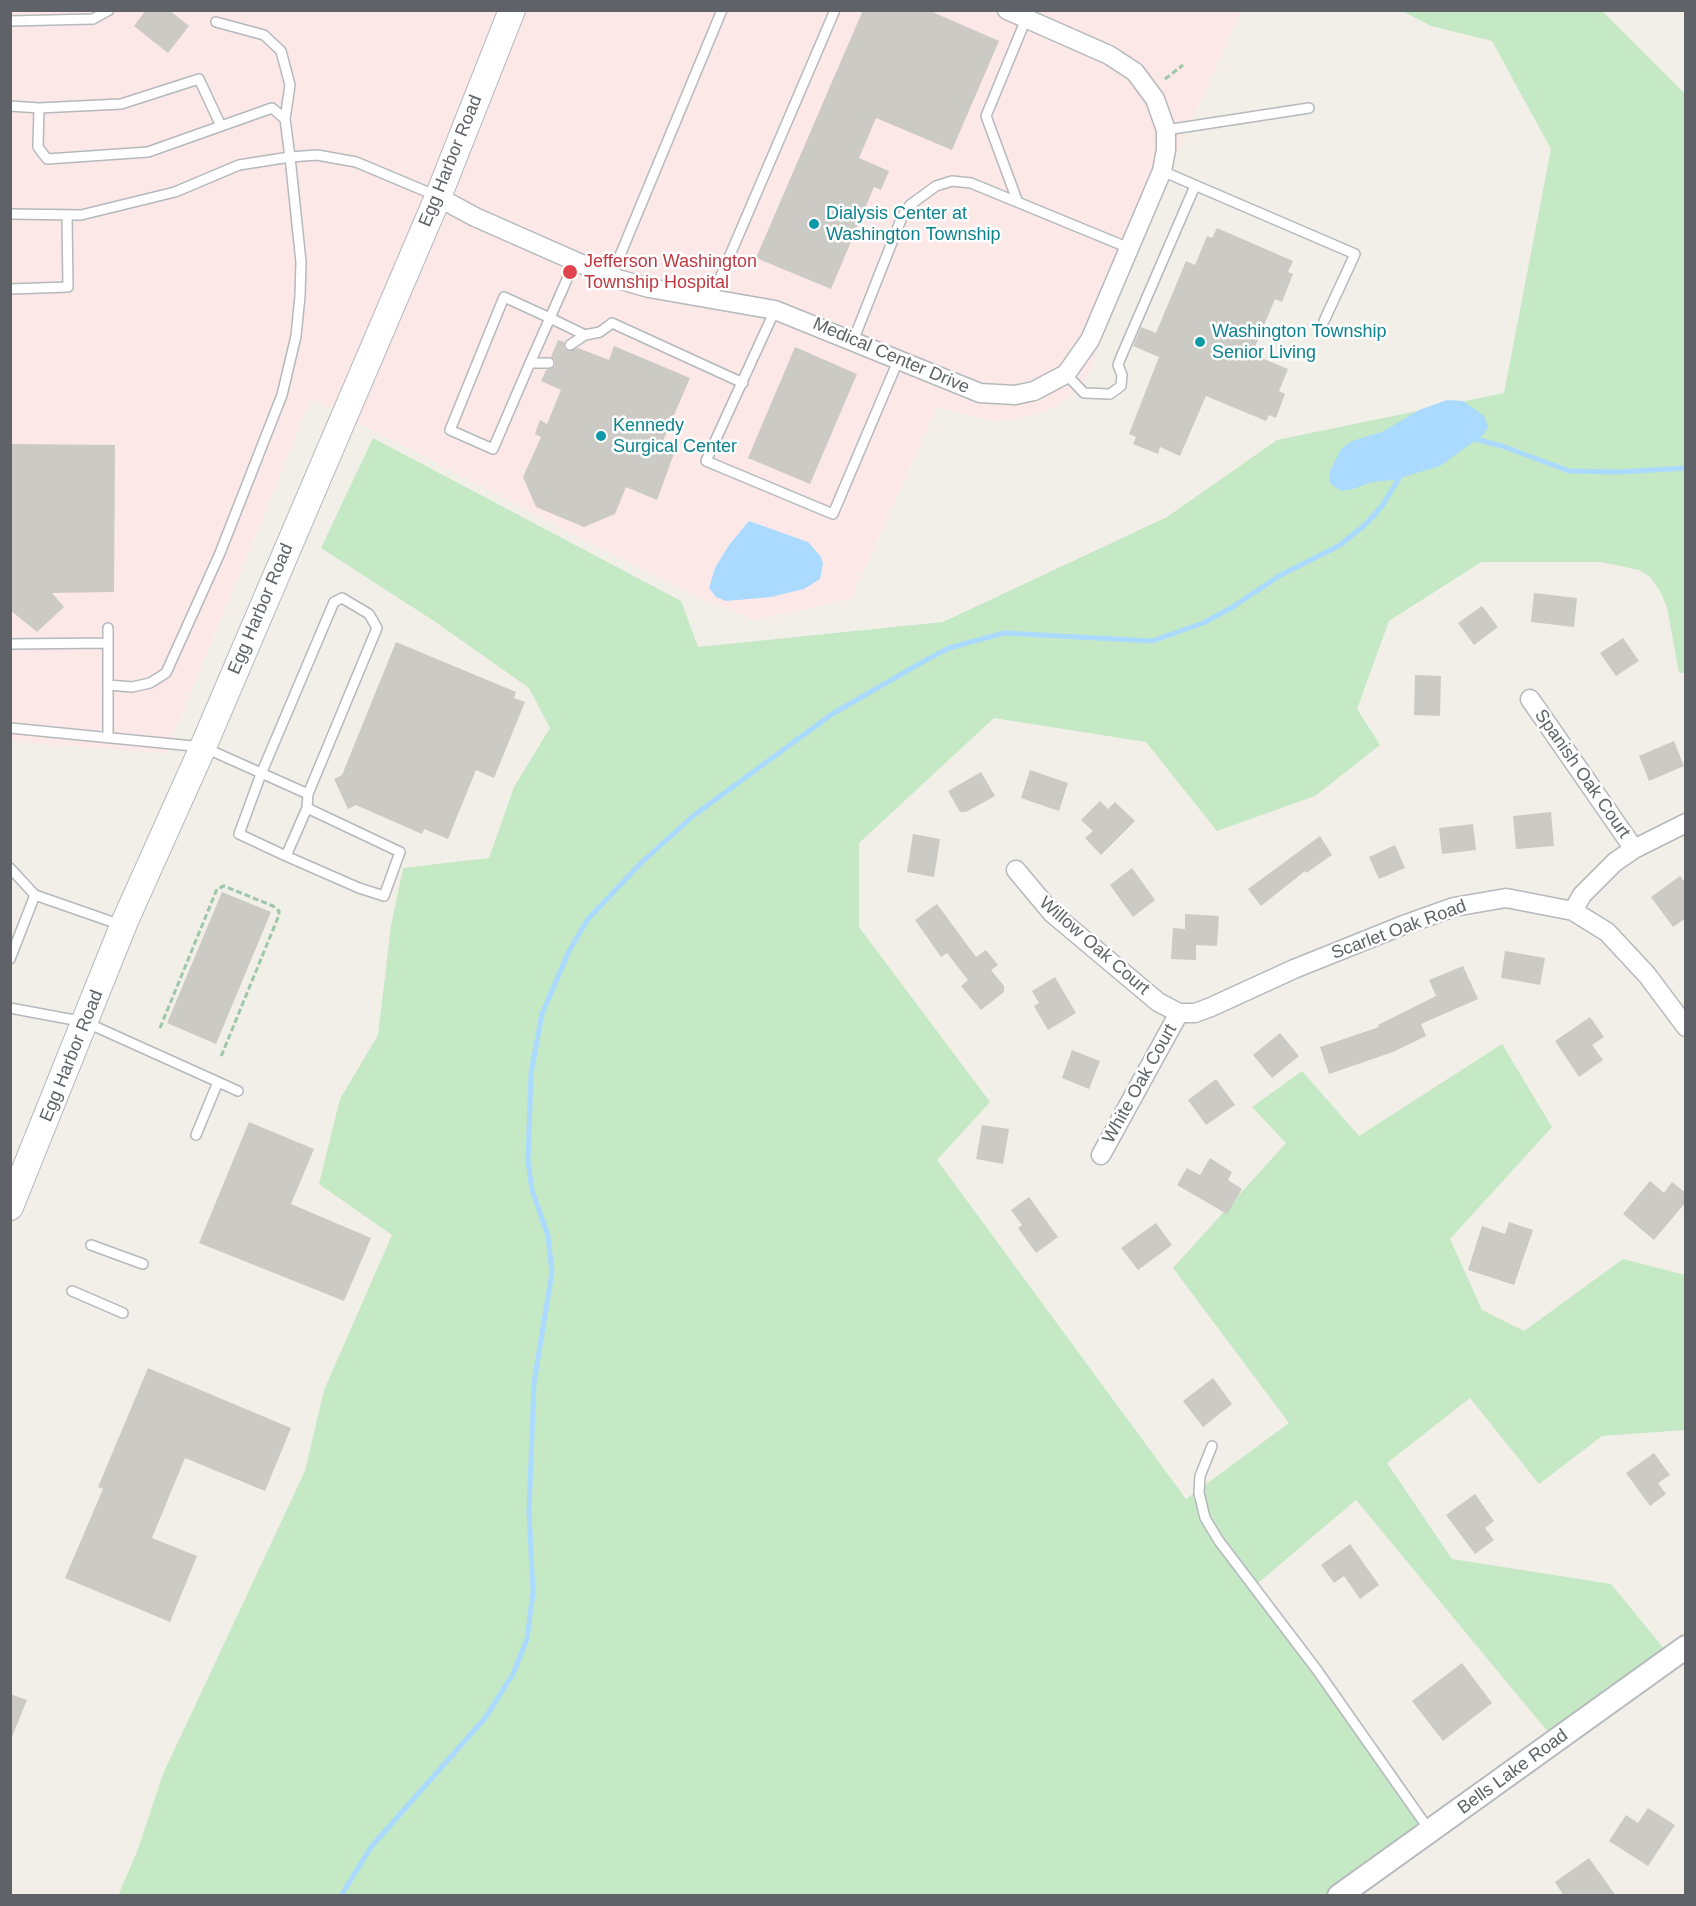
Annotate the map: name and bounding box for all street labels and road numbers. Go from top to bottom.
street label: Egg Harbor Road [415,92,487,230]
street label: Medical Center Drive [809,313,973,399]
street label: Egg Harbor Road [224,540,298,678]
street label: Spanish Oak Court [1530,706,1634,842]
street label: Willow Oak Court [1034,892,1154,1000]
street label: Scarlet Oak Road [1329,896,1469,964]
street label: Egg Harbor Road [36,987,108,1125]
street label: White Oak Court [1098,1021,1182,1147]
street label: Bells Lake Road [1454,1725,1572,1819]

